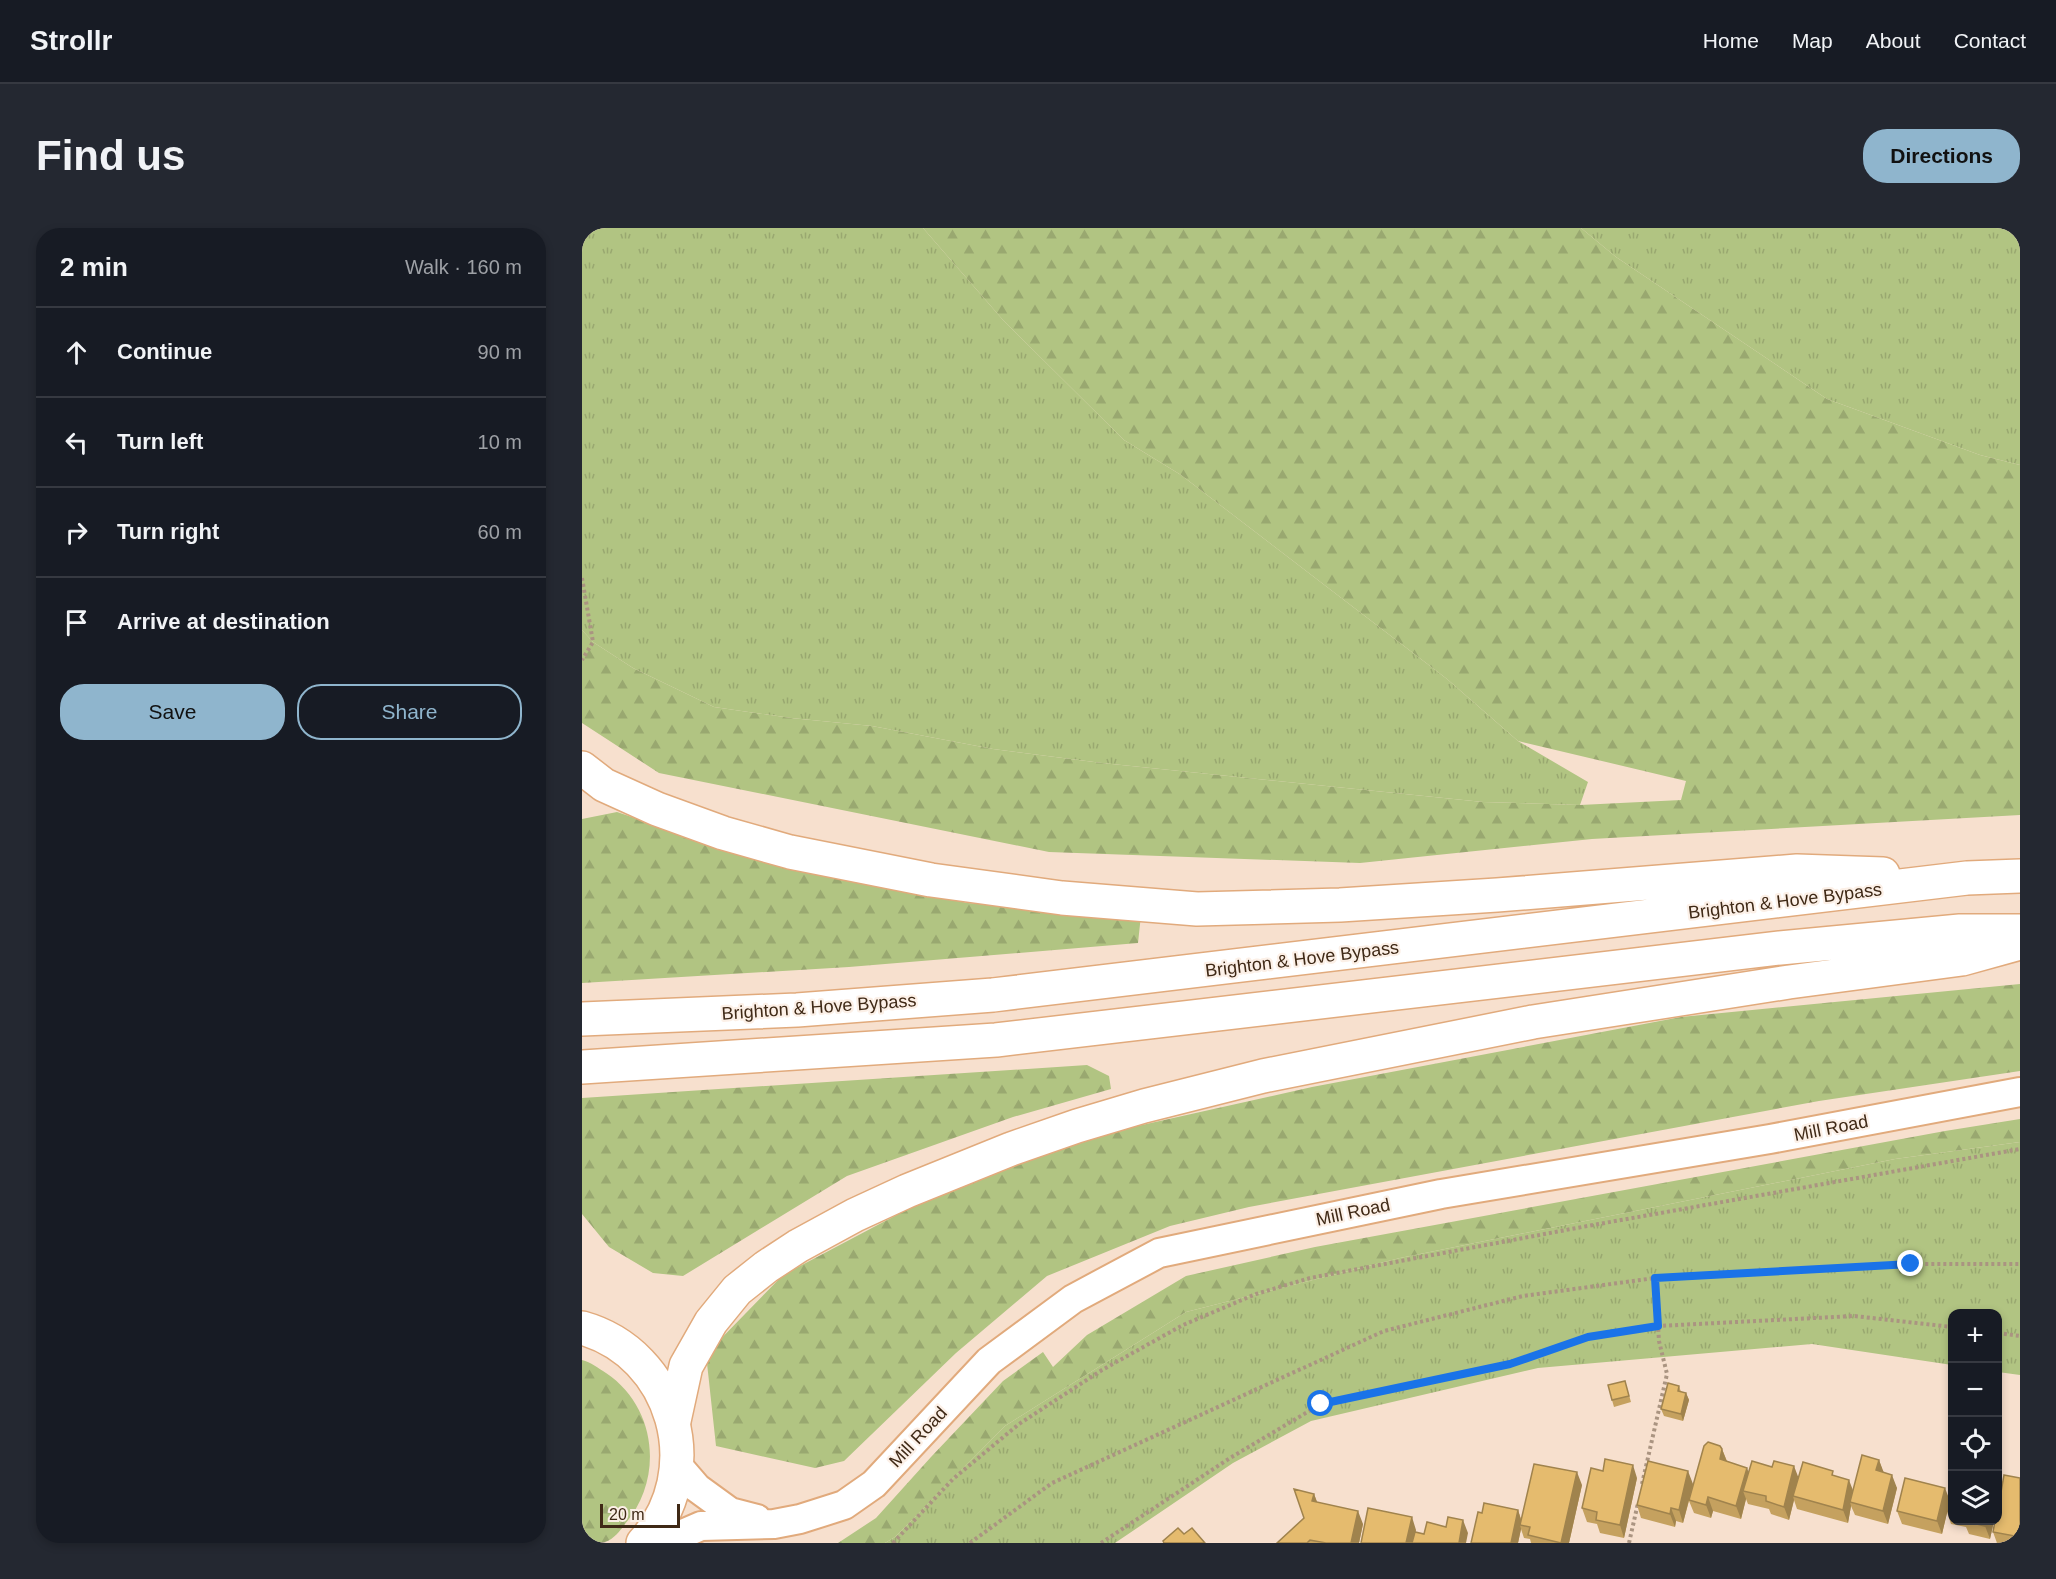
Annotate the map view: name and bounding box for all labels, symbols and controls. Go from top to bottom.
text: Strollr [30,25,112,56]
text: Home [1703,29,1759,52]
text: Map [1792,29,1833,52]
text: About [1866,29,1921,52]
text: Contact [1954,29,2026,52]
button: Directions [1863,129,2020,183]
text: Find us [36,132,185,179]
text: 2 min [60,252,128,282]
text: Walk · 160 m [405,256,522,278]
icon: ahead [60,336,93,369]
text: Continue [117,339,212,364]
text: 90 m [478,341,522,363]
icon: left [60,426,93,459]
text: Turn left [117,429,203,454]
text: 10 m [478,431,522,453]
icon: right [60,516,93,549]
text: Turn right [117,519,219,544]
text: 60 m [478,521,522,543]
icon: arrive [60,606,93,639]
text: Arrive at destination [117,609,330,634]
button: Save [60,684,285,740]
button: Share [297,684,522,740]
street label: Brighton & Hove Bypass [1687,879,1883,923]
street label: Brighton & Hove Bypass [1204,937,1400,981]
street label: Brighton & Hove Bypass [721,990,917,1024]
street label: Mill Road [1792,1111,1870,1145]
street label: Mill Road [1314,1194,1392,1230]
route end [1897,1250,1923,1276]
map controls [1948,1309,2002,1525]
button: + [1948,1309,2002,1363]
button: − [1948,1363,2002,1417]
route start [1307,1390,1333,1416]
street label: Mill Road [885,1403,951,1471]
button: locate [1948,1417,2002,1471]
button: layers [1948,1471,2002,1525]
scale bar [600,1501,680,1528]
text: 20 m [609,1506,645,1523]

